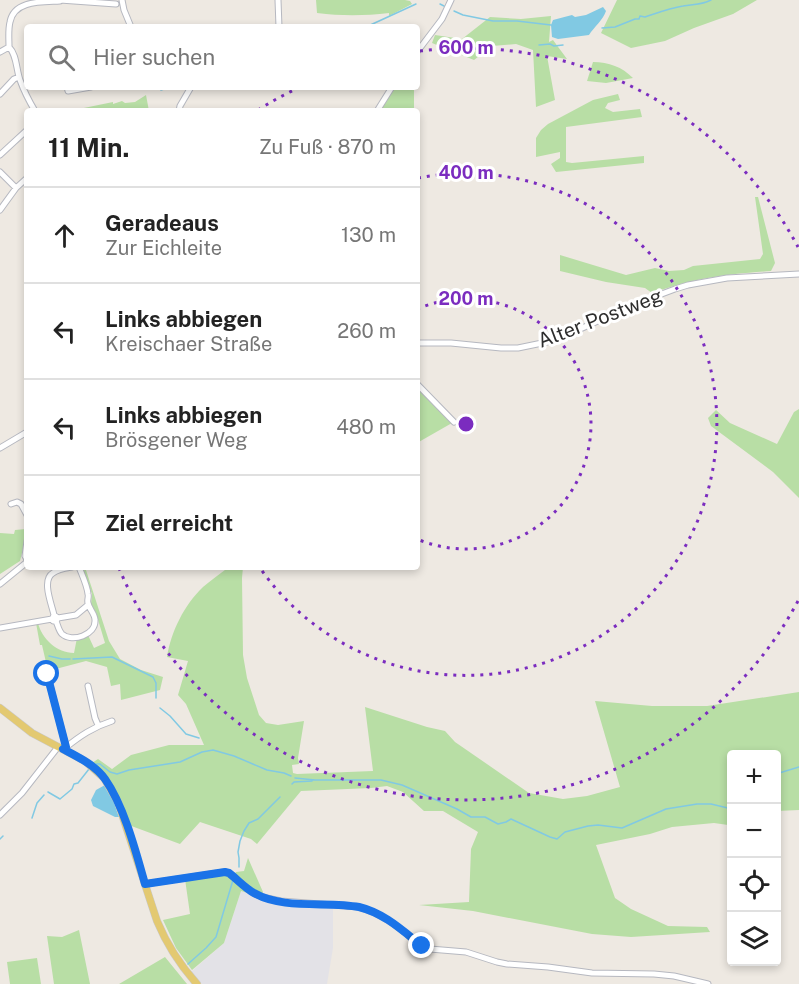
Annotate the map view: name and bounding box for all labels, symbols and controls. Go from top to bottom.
search box [24,24,420,90]
text: 600 m [438,37,494,58]
icon: search [45,41,78,74]
text: Hier suchen [93,44,215,70]
text: 11 Min. [48,132,129,163]
text: Zu Fuß · 870 m [259,135,396,159]
text: 400 m [438,162,494,183]
text: Geradeaus [105,210,219,236]
icon: ahead [48,219,81,252]
text: 130 m [341,223,396,247]
text: Zur Eichleite [105,236,222,260]
street label: Alter Postweg [534,283,666,353]
text: 200 m [439,288,493,309]
text: Links abbiegen [105,306,262,332]
icon: left [48,315,81,348]
text: 260 m [337,319,396,343]
text: Kreischaer Straße [105,332,272,356]
text: Links abbiegen [105,402,262,428]
icon: left [48,411,81,444]
centre of rings [456,414,476,434]
text: 480 m [336,415,396,439]
text: Brösgener Weg [105,428,248,452]
icon: arrive [48,507,81,540]
text: Ziel erreicht [105,510,233,536]
route start [33,660,59,686]
map controls [727,750,781,966]
button: + [727,750,781,804]
button: − [727,804,781,858]
button: locate [727,858,781,912]
button: layers [727,912,781,966]
route end [408,932,434,958]

